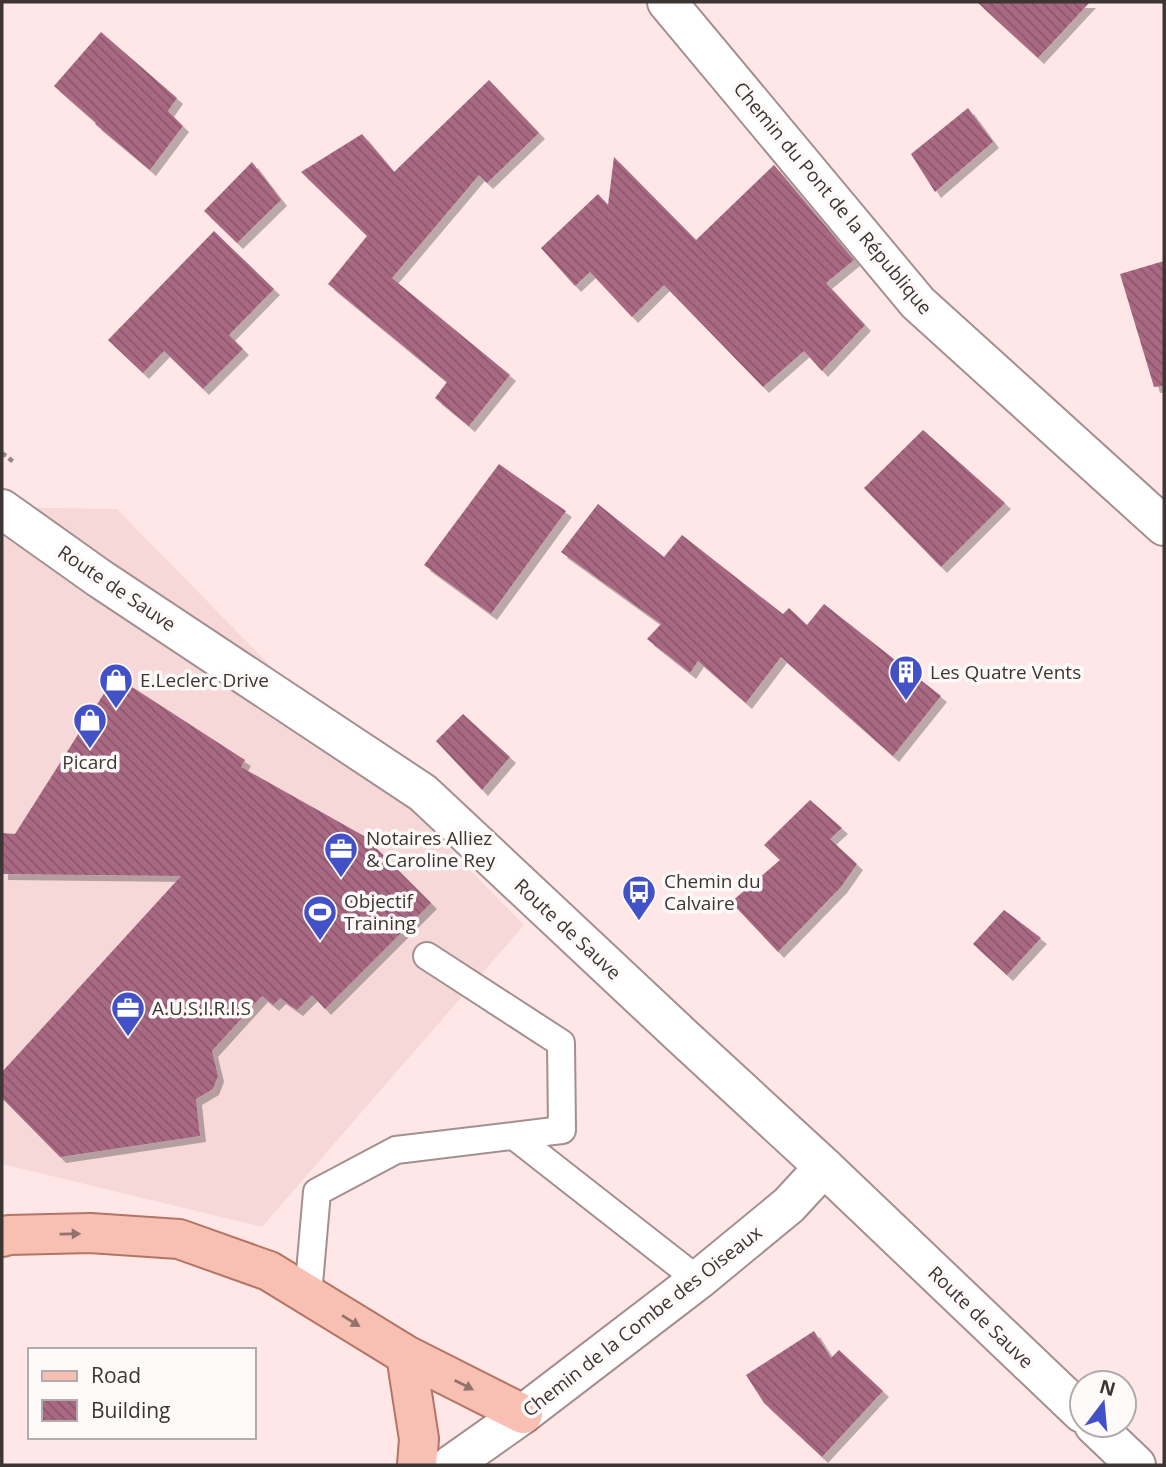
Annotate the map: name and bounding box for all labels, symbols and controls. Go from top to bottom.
street label: Chemin du Pont de la République [728,76,938,320]
street label: Route de Sauve [53,539,181,637]
building icon: Les Quatre Vents [887,653,925,702]
place label: Les Quatre Vents [930,659,1081,685]
shop icon: E.Leclerc Drive [97,661,135,710]
place label: E.Leclerc Drive [140,667,269,693]
shop icon: Picard [71,701,109,750]
place label: Picard [62,749,118,775]
place label: Notaires Alliez & Caroline Rey [366,825,496,873]
office icon: Notaires Alliez & Caroline Rey [322,830,360,879]
place label: Chemin du Calvaire [664,868,761,916]
street label: Route de Sauve [509,873,627,985]
bus stop icon: Chemin du Calvaire [620,873,658,922]
place label: Objectif Training [344,888,416,936]
sports icon: Objectif Training [301,893,339,942]
office icon: A.U.S.I.R.I.S [109,989,147,1038]
place label: A.U.S.I.R.I.S [152,995,251,1021]
street label: Chemin de la Combe des Oiseaux [517,1219,767,1423]
one-way arrow [59,1228,81,1239]
street label: Route de Sauve [923,1260,1039,1374]
one-way arrow [341,1314,361,1327]
legend [28,1348,256,1439]
text: Road [91,1361,141,1389]
north arrow [1068,1369,1138,1439]
text: N [1097,1373,1119,1402]
one-way arrow [454,1379,474,1390]
text: Building [91,1396,170,1424]

